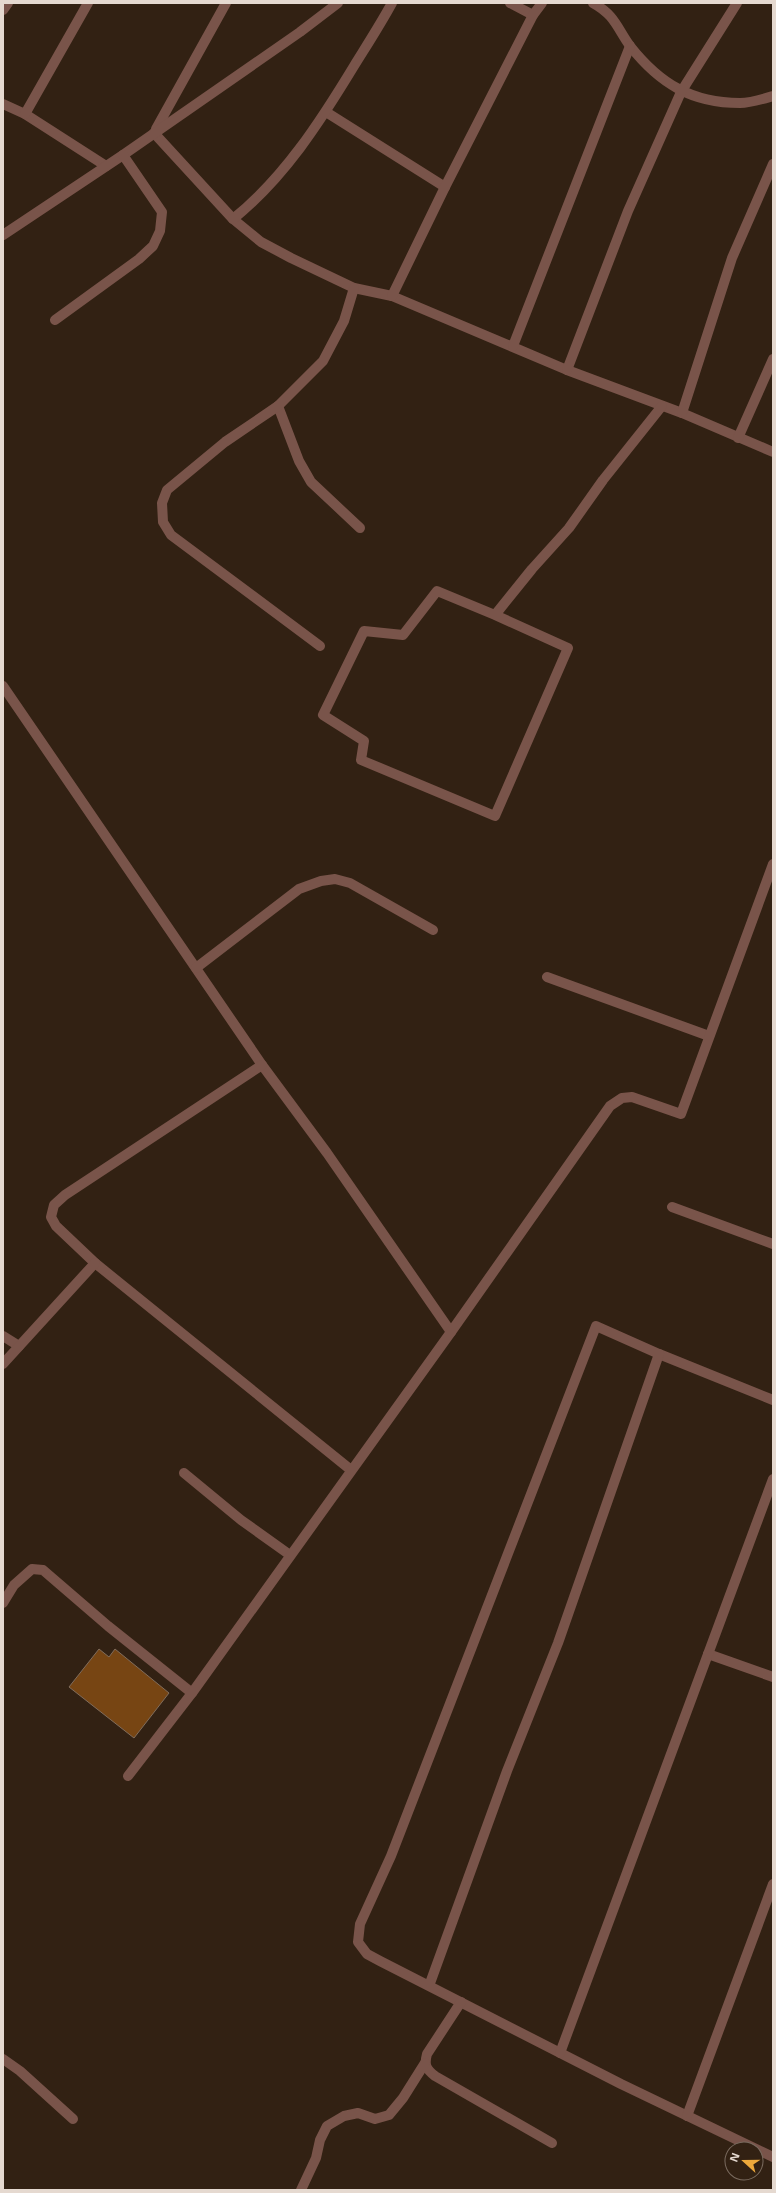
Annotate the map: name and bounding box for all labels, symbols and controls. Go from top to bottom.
north arrow [724,2141,764,2181]
text: N [726,2150,743,2164]

